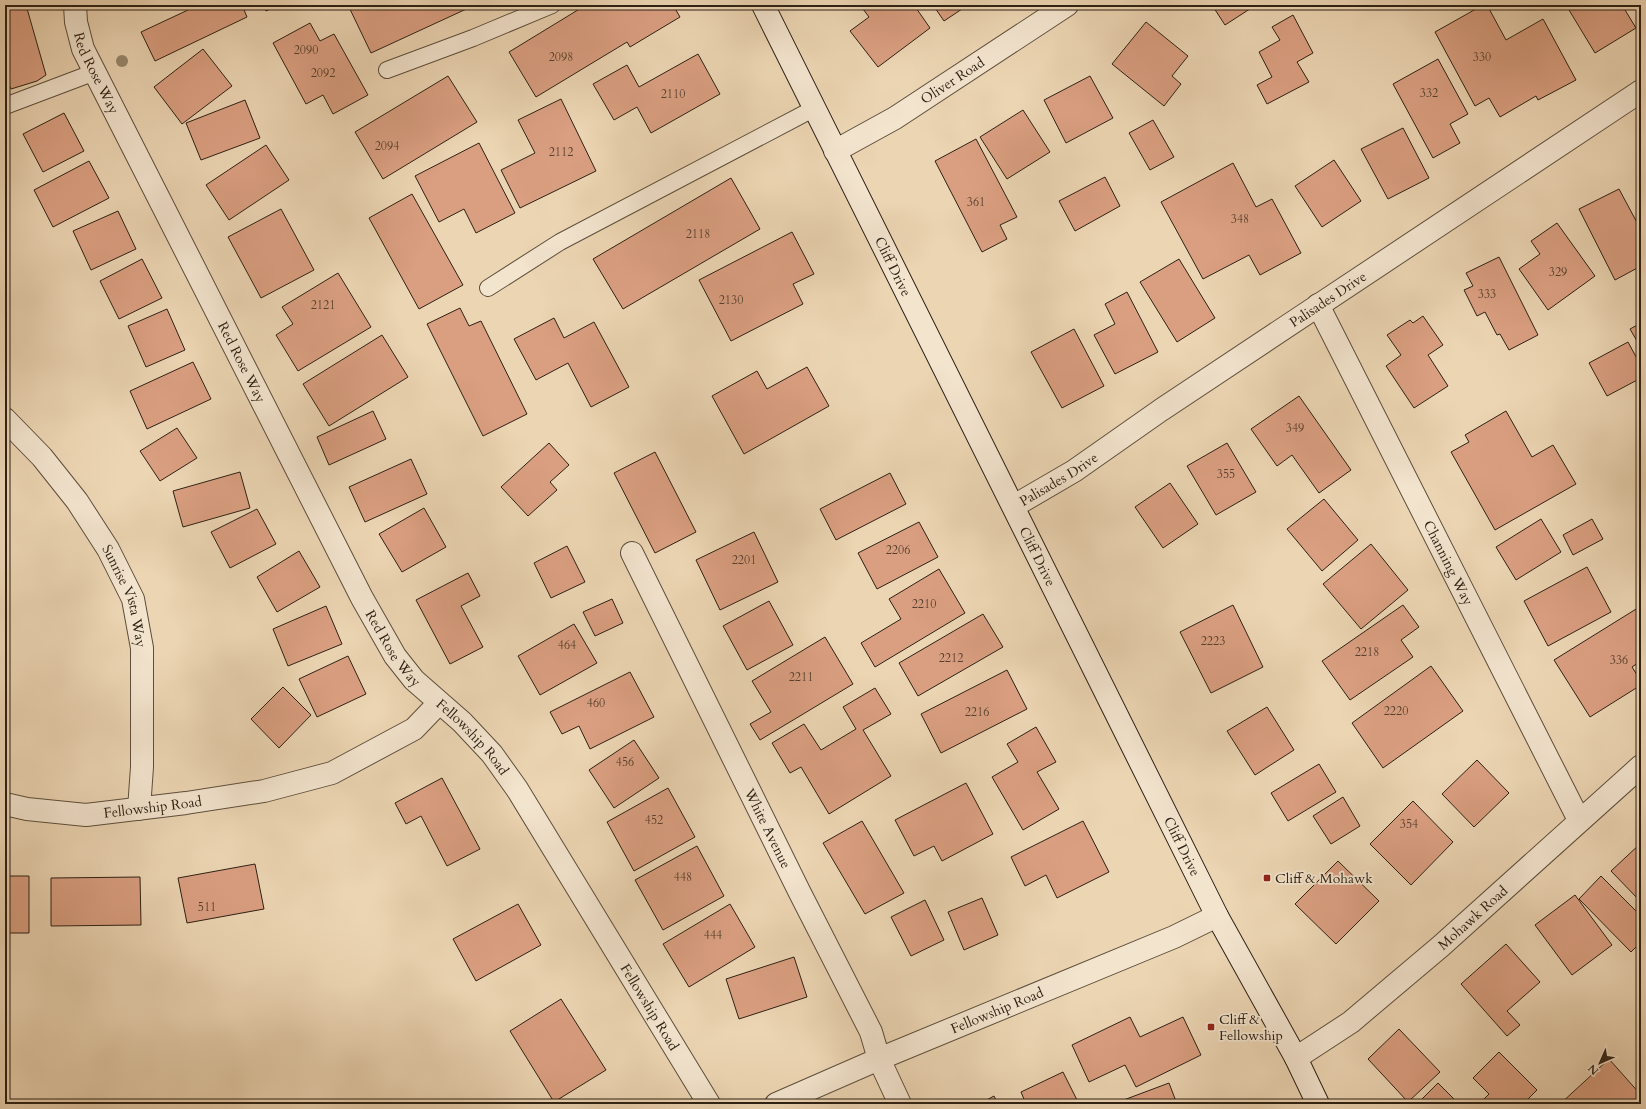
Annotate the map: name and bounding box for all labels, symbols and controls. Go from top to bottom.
street label: Red Rose Way [70,30,124,117]
house number: 2090 [294,42,318,58]
house number: 2098 [549,49,573,65]
house number: 330 [1473,49,1491,65]
street label: Oliver Road [917,52,988,108]
house number: 2092 [311,65,335,81]
house number: 332 [1420,85,1438,101]
house number: 2110 [661,86,685,102]
house number: 2094 [375,138,399,154]
house number: 2112 [549,144,573,160]
house number: 361 [967,194,985,210]
house number: 348 [1231,211,1249,227]
house number: 2118 [686,226,710,242]
street label: Cliff Drive [870,233,916,299]
house number: 329 [1549,264,1567,280]
street label: Palisades Drive [1286,267,1370,332]
house number: 333 [1478,286,1496,302]
house number: 2130 [719,292,743,308]
house number: 2121 [311,297,335,313]
street label: Red Rose Way [214,318,271,406]
house number: 349 [1286,420,1304,436]
street label: Palisades Drive [1016,448,1101,510]
house number: 355 [1217,466,1235,482]
street label: Channing Way [1419,517,1478,609]
street label: Cliff Drive [1015,523,1061,589]
street label: Sunrise Vista Way [98,541,151,650]
house number: 2206 [886,542,910,558]
house number: 2201 [732,552,756,568]
house number: 2210 [912,596,936,612]
street label: Red Rose Way [361,606,425,692]
house number: 2223 [1201,633,1225,649]
house number: 464 [558,637,576,653]
house number: 2218 [1355,644,1379,660]
house number: 2212 [939,650,963,666]
house number: 336 [1610,652,1628,668]
house number: 2211 [789,669,813,685]
street label: Fellowship Road [432,694,514,779]
house number: 460 [587,695,605,711]
house number: 2220 [1384,703,1408,719]
house number: 2216 [965,704,989,720]
house number: 456 [616,754,634,770]
street label: White Avenue [740,784,796,871]
street label: Fellowship Road [103,791,204,822]
house number: 452 [645,812,663,828]
street label: Cliff Drive [1159,813,1205,879]
house number: 354 [1400,816,1418,832]
house number: 448 [674,869,692,885]
place label: Cliff & Mohawk [1275,869,1373,888]
marker: Cliff & Mohawk [1262,873,1272,883]
street label: Mohawk Road [1434,881,1512,954]
house number: 511 [198,899,216,915]
house number: 444 [704,927,722,943]
street label: Fellowship Road [616,960,684,1054]
street label: Fellowship Road [948,982,1047,1038]
place label: Cliff & Fellowship [1219,1010,1283,1045]
marker: Cliff & Fellowship [1206,1022,1216,1032]
north arrow [1580,1043,1620,1083]
text: N [1584,1061,1602,1078]

